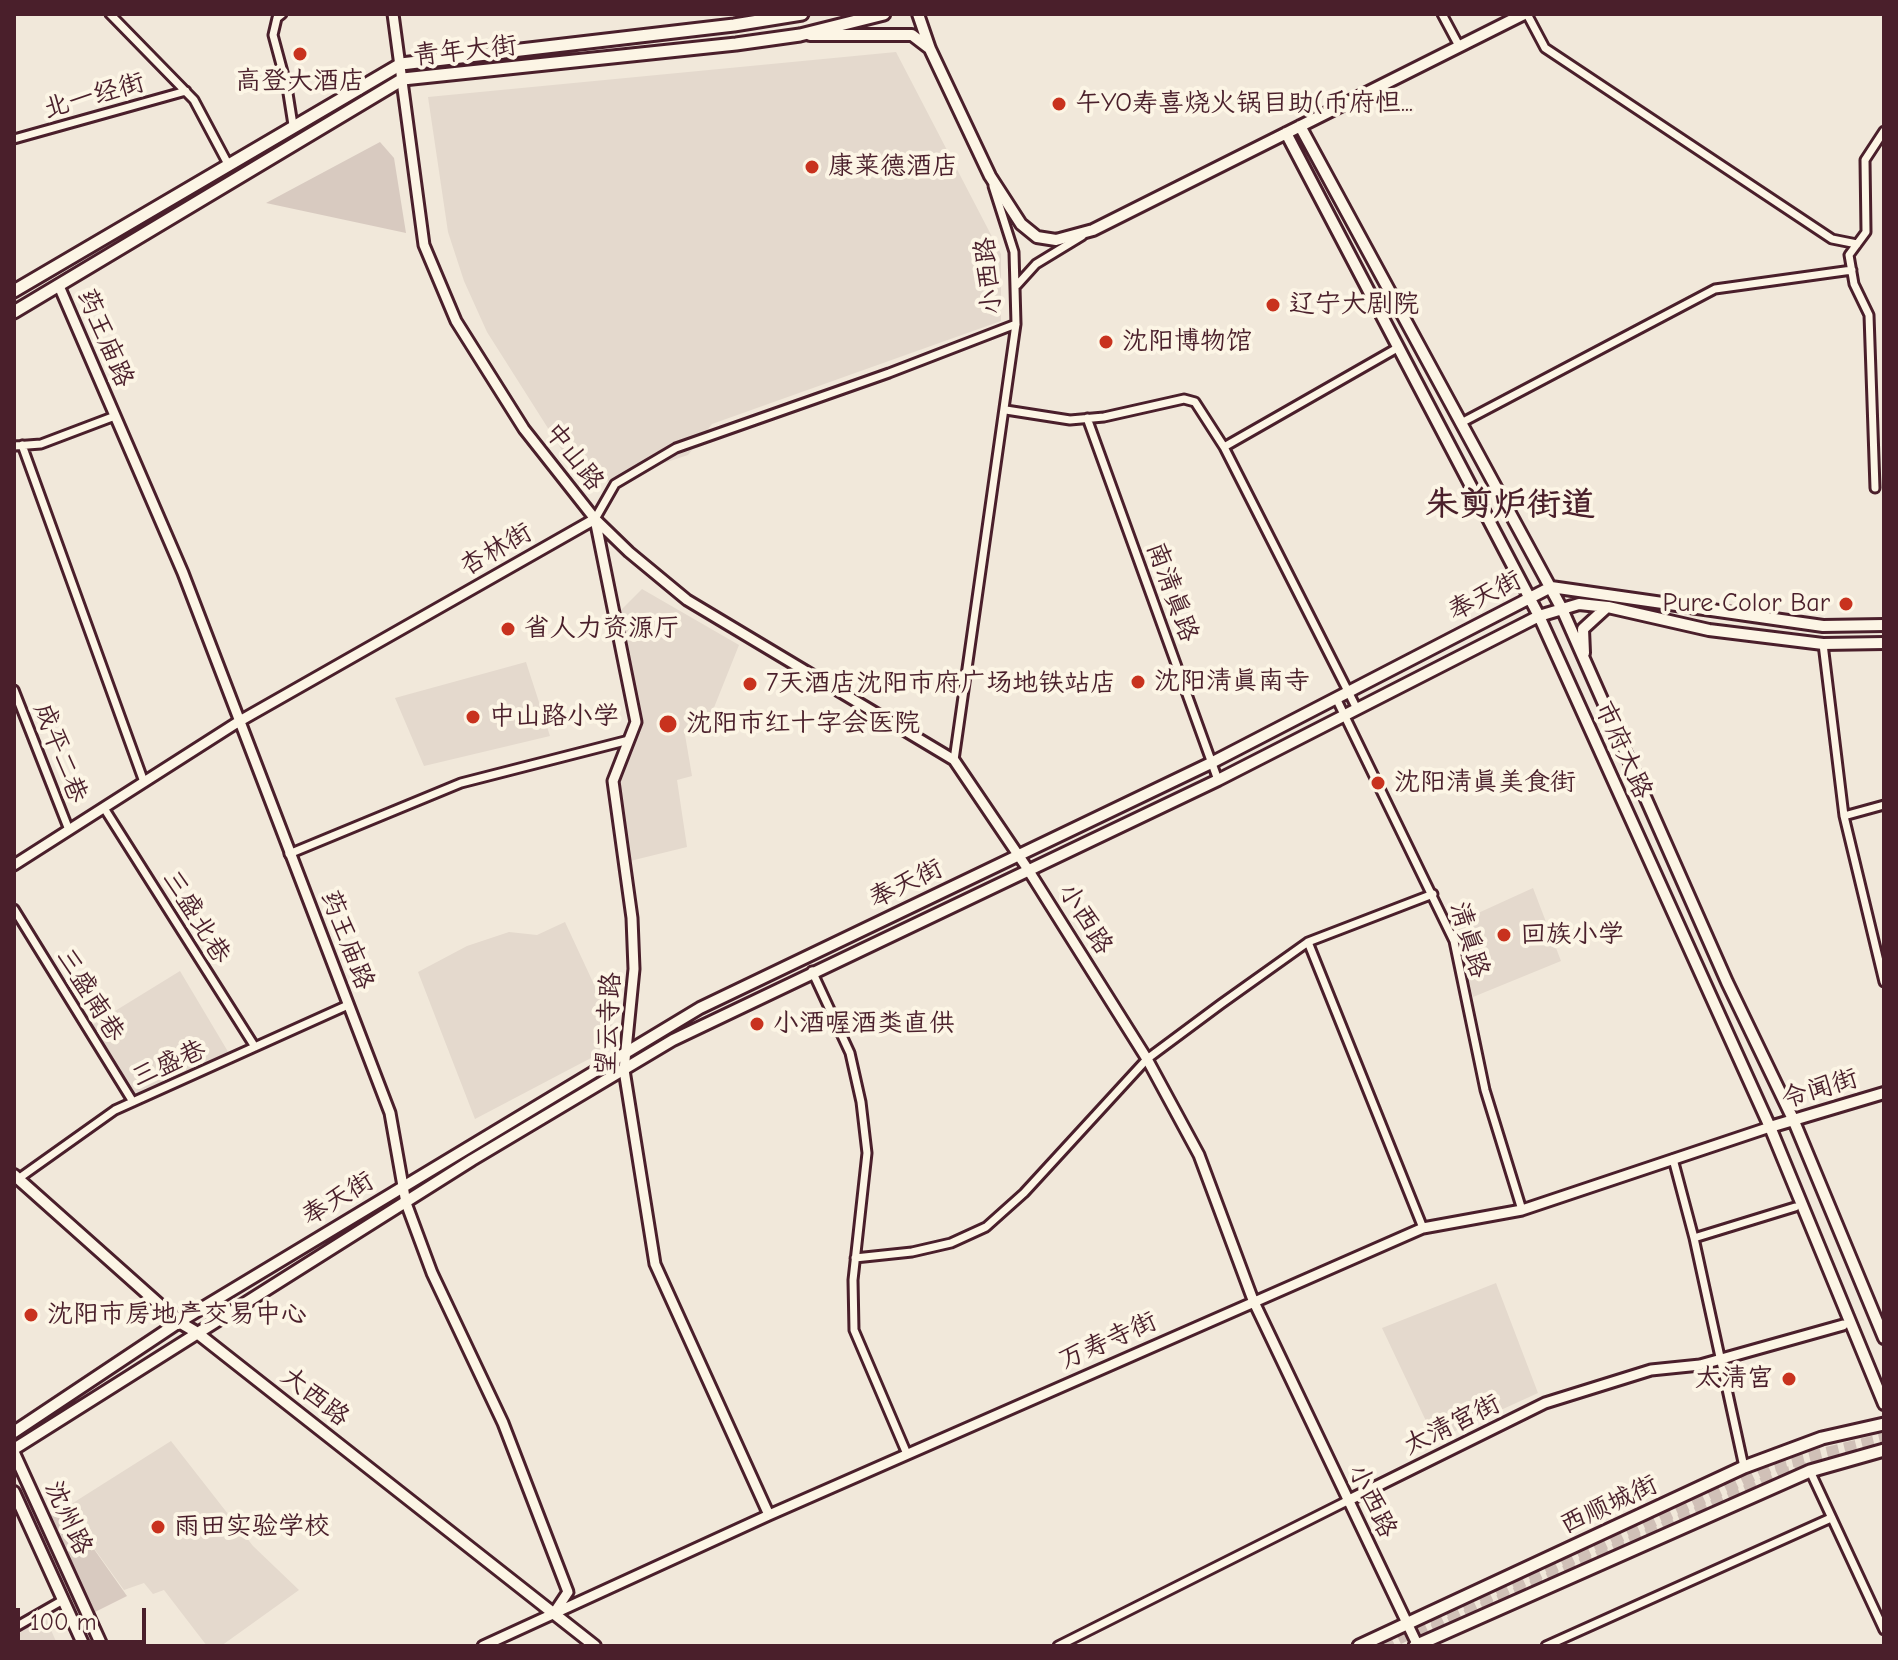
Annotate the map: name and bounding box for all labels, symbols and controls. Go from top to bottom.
street label: 青年大街 [412,30,518,72]
marker: 高登大酒店 [291,45,309,63]
place label: 高登大酒店 [235,66,365,98]
street label: 北一经街 [40,67,148,125]
place label: 午YO寿喜烧火锅目助(币府怛... [1075,88,1413,120]
marker: 午YO寿喜烧火锅目助(币府怛... [1050,95,1068,113]
place label: 康莱德酒店 [828,151,958,183]
marker: 康莱德酒店 [803,158,821,176]
street label: 小西路 [969,236,1009,316]
street label: 药王庙路 [70,284,140,392]
place label: 辽宁大剧院 [1289,289,1419,321]
marker: 辽宁大剧院 [1264,296,1282,314]
place label: 沈阳博物馆 [1122,326,1252,358]
marker: 沈阳博物馆 [1097,333,1115,351]
street label: 中山路 [538,417,610,497]
district label: 朱剪炉街道 [1425,485,1595,525]
street label: 杏林街 [454,517,538,583]
street label: 南清真路 [1140,538,1204,646]
street label: 奉天街 [1443,564,1527,628]
place label: Pure Color Bar [1663,588,1830,620]
marker: Pure Color Bar [1837,595,1855,613]
place label: 省人力资源厅 [524,613,680,645]
marker: 省人力资源厅 [499,620,517,638]
place label: 沈阳清真南寺 [1154,666,1310,698]
place label: 7天酒店沈阳市府广场地铁站店 [766,668,1116,700]
marker: 沈阳清真南寺 [1129,673,1147,691]
marker: 7天酒店沈阳市府广场地铁站店 [741,675,759,693]
street label: 市府大路 [1588,696,1658,804]
street label: 成平二巷 [27,699,93,807]
place label: 中山路小学 [489,701,619,733]
marker: 中山路小学 [464,708,482,726]
place label: 沈阳市红十字会医院 [686,708,920,740]
marker: 沈阳市红十字会医院 [657,713,679,735]
place label: 沈阳清真美食街 [1394,767,1576,799]
marker: 沈阳清真美食街 [1369,774,1387,792]
street label: 奉天街 [864,853,948,915]
street label: 三盛北巷 [155,865,237,969]
street label: 小西路 [1051,878,1119,960]
street label: 药王庙路 [314,886,380,994]
street label: 清真路 [1443,898,1495,982]
place label: 回族小学 [1520,919,1624,951]
marker: 回族小学 [1495,926,1513,944]
street label: 三盛南巷 [49,943,131,1047]
street label: 望云寺路 [591,971,627,1077]
place label: 小酒喔酒类直供 [773,1008,955,1040]
marker: 小酒喔酒类直供 [748,1015,766,1033]
street label: 三盛巷 [127,1034,211,1094]
street label: 令闻街 [1778,1063,1862,1115]
street label: 奉天街 [297,1166,379,1232]
place label: 沈阳市房地产交易中心 [47,1299,307,1331]
marker: 沈阳市房地产交易中心 [22,1306,40,1324]
street label: 万寿寺街 [1054,1306,1162,1376]
street label: 大西路 [275,1361,355,1433]
place label: 太清宫 [1695,1363,1773,1395]
marker: 太清宫 [1780,1370,1798,1388]
street label: 太清宫街 [1398,1388,1506,1462]
street label: 小西路 [1341,1459,1403,1543]
street label: 西顺城街 [1555,1469,1663,1541]
street label: 沈州路 [37,1476,99,1560]
place label: 雨田实验学校 [174,1511,330,1543]
marker: 雨田实验学校 [149,1518,167,1536]
scale bar [20,1592,150,1642]
text: 100 m [30,1608,97,1636]

